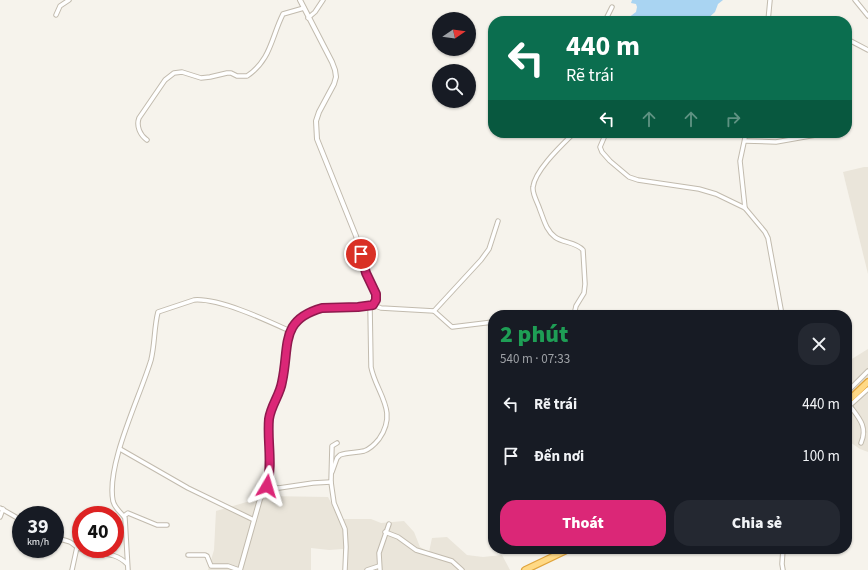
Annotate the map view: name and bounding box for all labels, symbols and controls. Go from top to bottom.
north arrow [432,12,476,56]
map controls [432,12,476,108]
text: 440 m [566,26,640,66]
icon: left [500,32,552,84]
text: Rẽ trái [566,63,614,88]
button: search [432,64,476,108]
icon: left [596,108,618,130]
icon: ahead [638,108,660,130]
icon: ahead [680,108,702,130]
icon: right [722,108,744,130]
pin [344,237,378,271]
icon: arrive [350,243,372,265]
text: 2 phút [500,317,568,352]
button: close [798,323,840,365]
text: 540 m · 07:33 [500,350,570,368]
icon: left [500,393,522,415]
text: Rẽ trái [534,394,577,415]
text: 440 m [802,394,840,415]
icon: arrive [500,445,522,467]
text: Đến nơi [534,446,584,467]
text: 100 m [802,446,840,467]
position arrow [246,465,288,507]
button: Thoát [500,500,666,546]
button: Chia sẻ [674,500,840,546]
speed limit sign: 40 [72,506,124,558]
text: 39 [27,513,49,541]
text: km/h [27,535,49,549]

